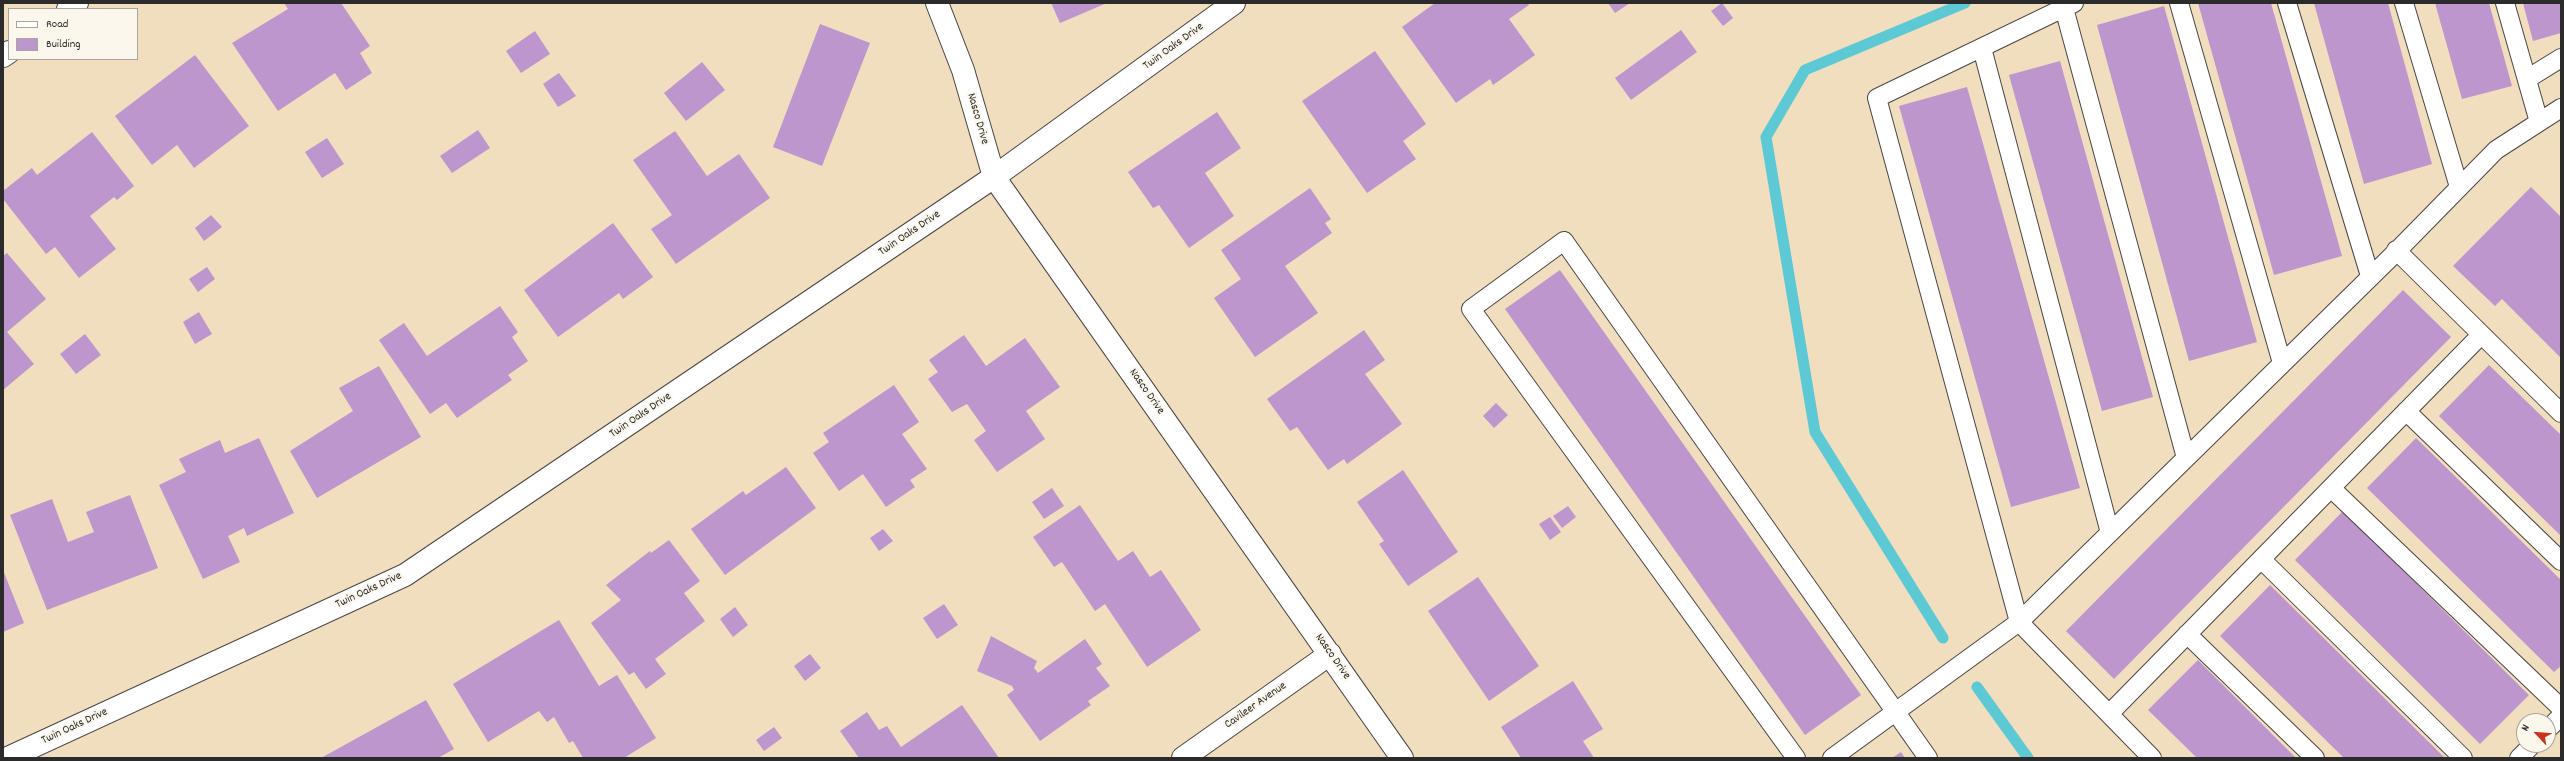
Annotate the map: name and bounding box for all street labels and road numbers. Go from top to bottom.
street label: Twin Oaks Drive [1141,20,1207,74]
street label: Nasco Drive [963,92,991,146]
street label: Twin Oaks Drive [876,208,944,260]
street label: Nasco Drive [1125,366,1167,418]
street label: Twin Oaks Drive [607,390,675,442]
street label: Twin Oaks Drive [334,569,404,613]
street label: Nasco Drive [1311,631,1353,683]
street label: Cavileer Avenue [1222,679,1290,733]
street label: Twin Oaks Drive [40,705,110,749]

